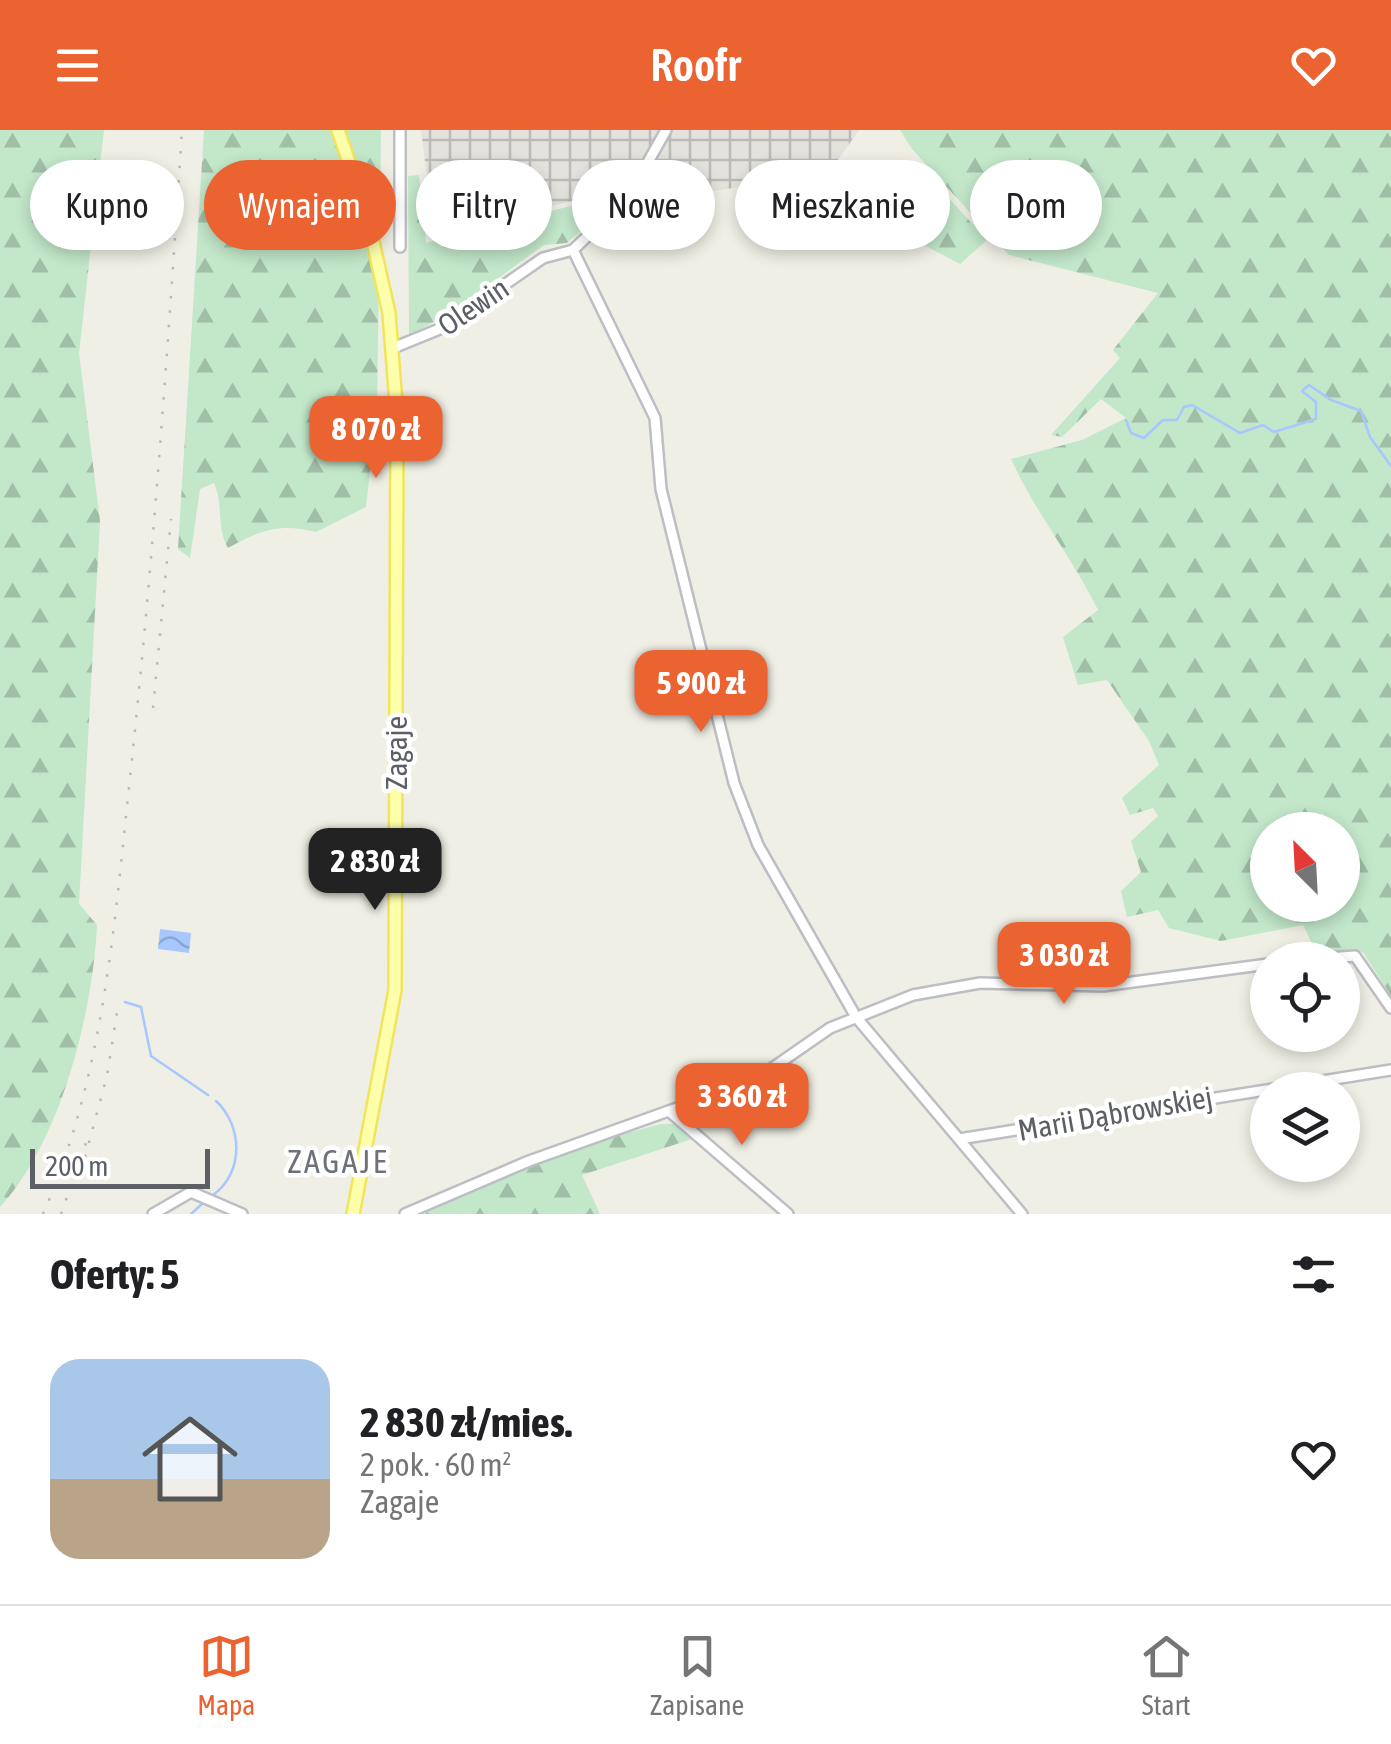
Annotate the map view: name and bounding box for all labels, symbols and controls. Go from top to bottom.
icon: menu [50,38,105,93]
icon: heart [1286,38,1341,93]
text: Roofr [650,39,741,91]
chip: Kupno [30,160,184,250]
chip: Wynajem [204,160,396,250]
chip: Filtry [416,160,552,250]
chip: Nowe [572,160,715,250]
chip: Mieszkanie [735,160,950,250]
chip: Dom [970,160,1102,250]
street label: Olewin [431,270,515,342]
pin: 8 070 zł [273,396,479,481]
text: 8 070 zł [332,410,420,447]
pin: 5 900 zł [598,650,804,735]
text: 5 900 zł [657,664,745,701]
street label: Zagaje [379,716,413,790]
north arrow [1250,812,1360,922]
map controls [1250,812,1360,1182]
pin: 2 830 zł [272,828,478,913]
text: 2 830 zł [331,842,419,879]
pin: 3 030 zł [961,922,1167,1007]
text: 3 030 zł [1020,936,1108,973]
button: locate [1250,942,1360,1052]
pin: 3 360 zł [639,1063,845,1148]
button: layers [1250,1072,1360,1182]
text: 3 360 zł [698,1077,786,1114]
street label: Marii Dąbrowskiej [1015,1079,1215,1147]
district label: ZAGAJE [287,1143,389,1180]
scale bar [30,1144,210,1188]
text: 200 m [45,1150,108,1182]
icon: filters [1286,1247,1341,1302]
text: Oferty: 5 [50,1250,180,1298]
text: 2 830 zł/mies. [360,1398,572,1446]
icon: home [130,1399,250,1519]
icon: heart [1286,1432,1341,1487]
text: 2 pok. · 60 m² [360,1446,512,1483]
text: Zagaje [360,1483,439,1520]
tab: Mapa [197,1629,255,1721]
tab: Zapisane [650,1629,744,1721]
tab: Start [1139,1629,1194,1721]

